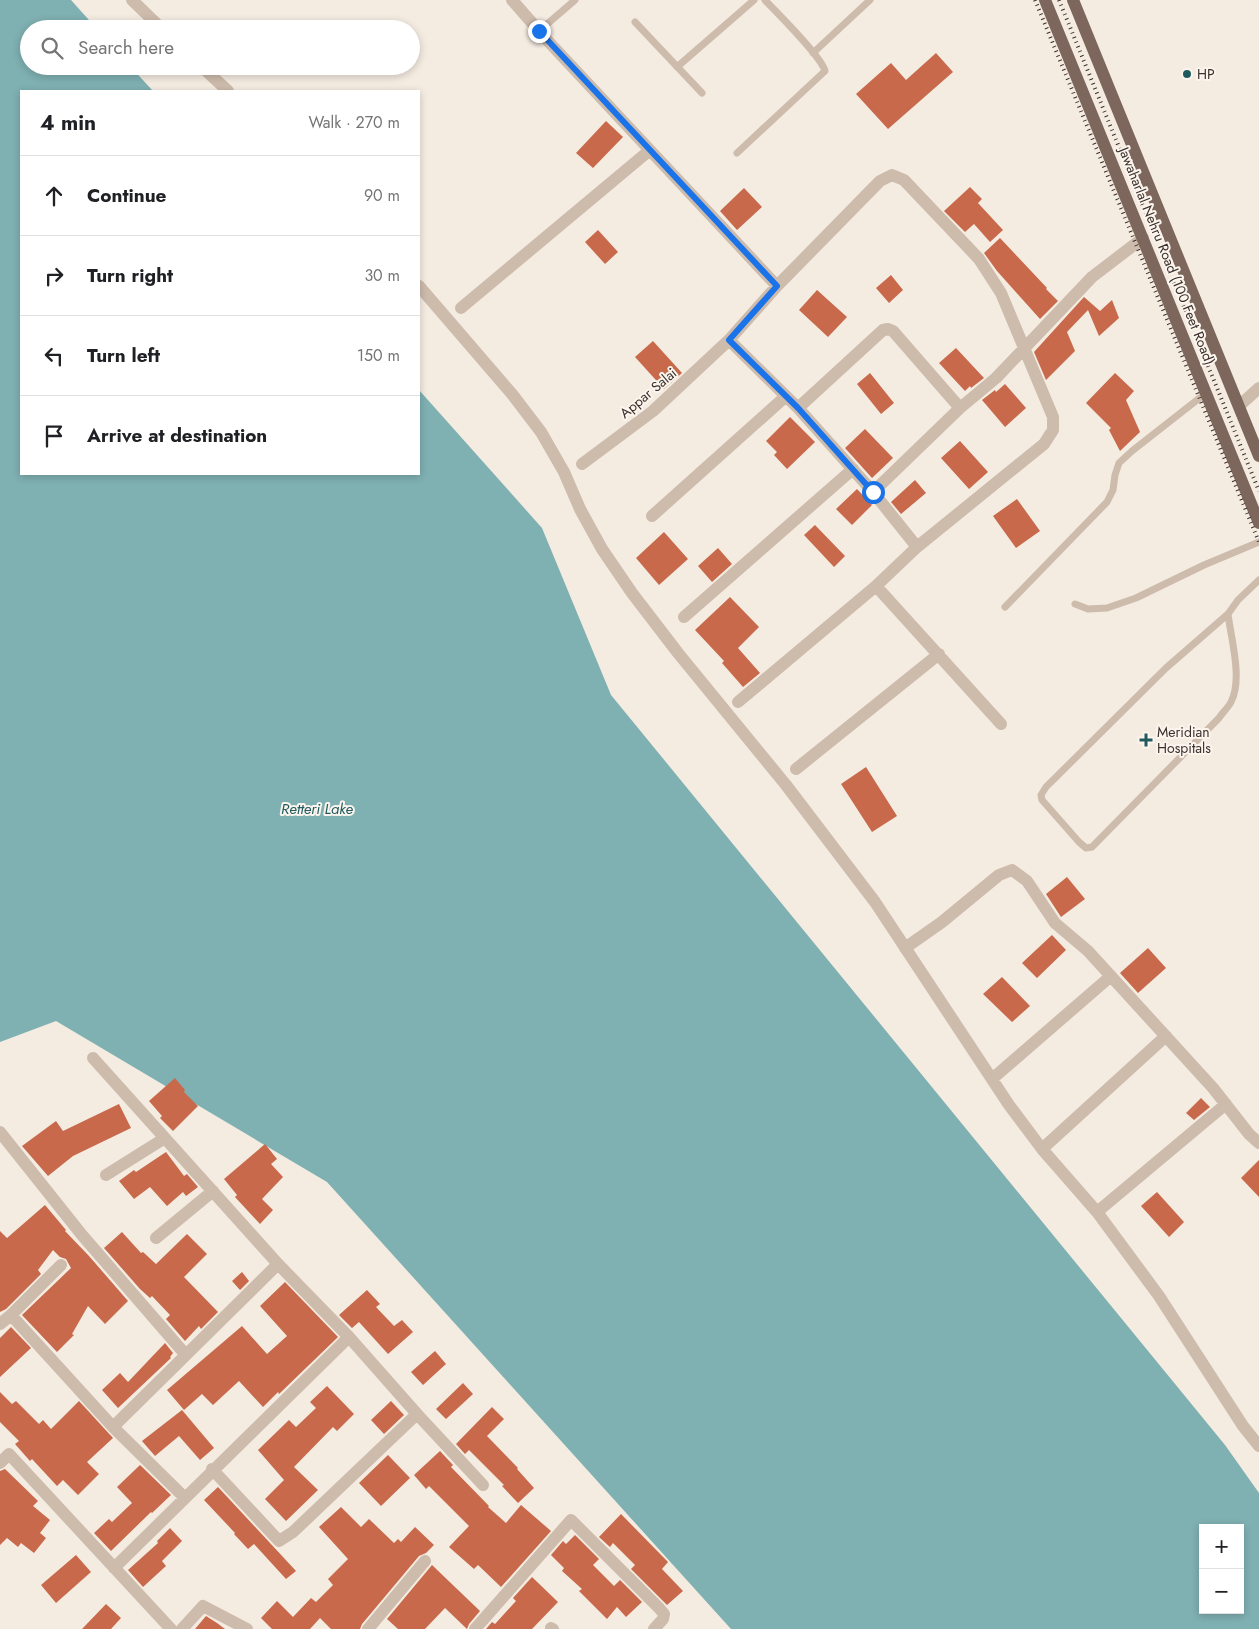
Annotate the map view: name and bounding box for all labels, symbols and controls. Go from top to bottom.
search box [20,20,420,75]
route end [528,20,551,43]
icon: search [38,34,66,62]
text: Search here [78,34,174,61]
place label: HP [1197,64,1215,84]
marker: HP [1181,68,1193,80]
text: 4 min [40,108,96,138]
text: Walk · 270 m [309,111,400,134]
street label: Jawaharlal Nehru Road (100 Feet Road) [1113,142,1220,368]
icon: ahead [40,182,68,210]
text: Continue [87,182,166,209]
text: 90 m [364,184,400,207]
icon: right [40,262,68,290]
text: Turn right [87,262,173,289]
text: 30 m [364,264,400,287]
icon: left [40,342,68,370]
text: Turn left [87,342,160,369]
text: 150 m [357,344,400,367]
street label: Appar Salai [615,363,681,423]
icon: arrive [40,422,68,450]
text: Arrive at destination [87,422,267,449]
route start [862,481,885,504]
place label: Meridian Hospitals [1157,722,1211,758]
marker: Meridian Hospitals [1139,733,1153,747]
water label: Retteri Lake [281,798,353,820]
map controls [1199,1524,1244,1614]
button: + [1199,1524,1244,1569]
button: − [1199,1569,1244,1614]

